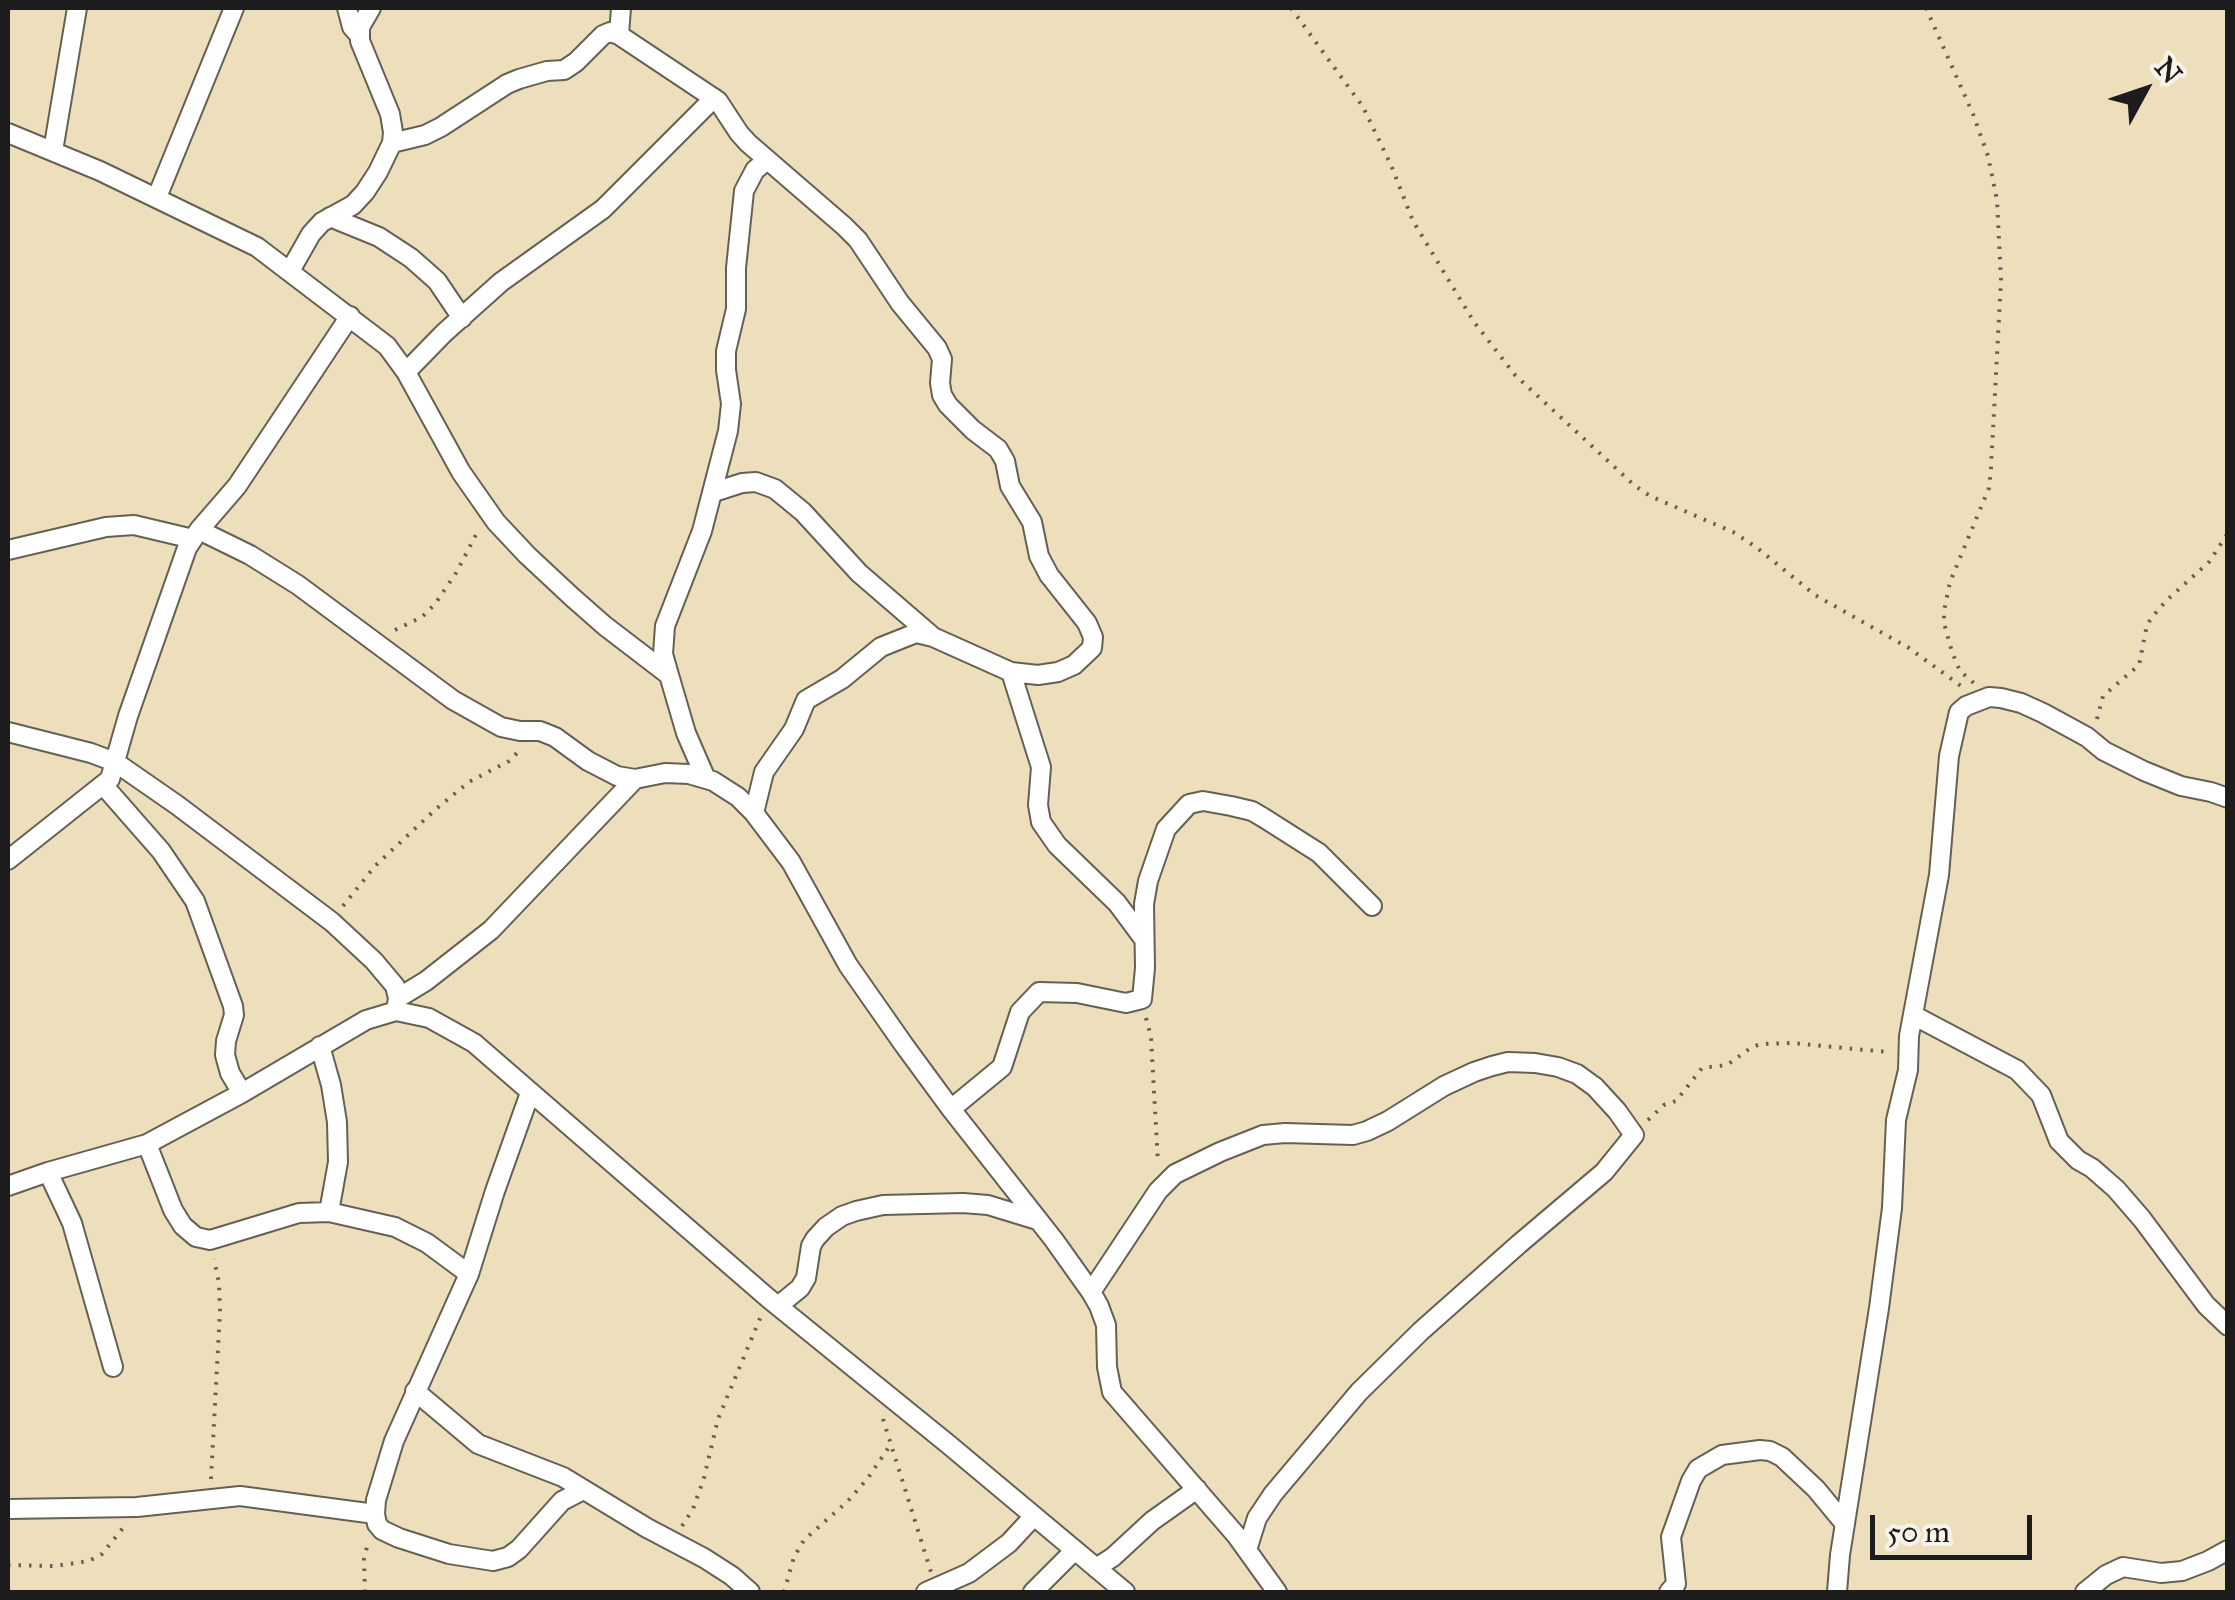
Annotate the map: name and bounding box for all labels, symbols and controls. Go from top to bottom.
north arrow [2095,40,2195,140]
text: N [2147,50,2189,91]
scale bar [1875,1495,2038,1557]
text: 50 m [1887,1514,1950,1550]

